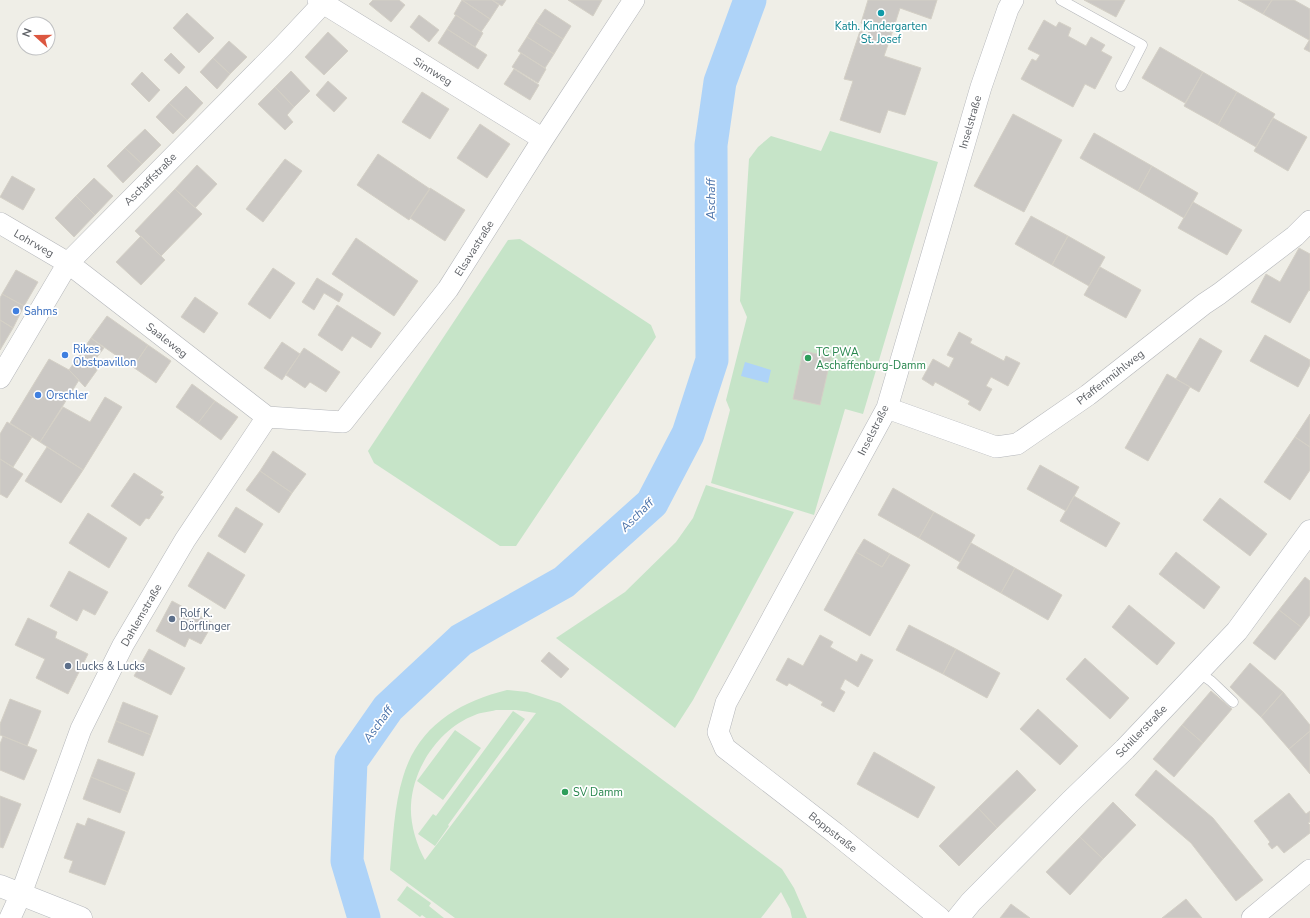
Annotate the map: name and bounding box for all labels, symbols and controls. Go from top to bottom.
marker: Kath. Kindergarten St. Josef [876,8,886,18]
north arrow [16,16,56,56]
place label: Kath. Kindergarten St. Josef [835,19,927,47]
text: N [19,26,36,39]
street label: Sinnweg [410,54,455,89]
street label: Inselstraße [956,94,985,151]
street label: Aschaffstraße [121,150,180,209]
water label: Aschaff [703,178,719,220]
street label: Elsavastraße [451,217,498,279]
street label: Lohrweg [11,226,57,261]
place label: Sahms [24,304,58,319]
marker: Sahms [11,306,21,316]
street label: Saaleweg [143,319,191,361]
place label: Rikes Obstpavillon [73,342,136,370]
place label: TC PWA Aschaffenburg-Damm [816,345,926,373]
street label: Pfaffenmühlweg [1073,346,1147,409]
marker: Rikes Obstpavillon [60,350,70,360]
marker: TC PWA Aschaffenburg-Damm [803,353,813,363]
place label: Orschler [46,388,88,403]
marker: Orschler [33,390,43,400]
street label: Inselstraße [854,402,893,458]
water label: Aschaff [616,494,658,536]
street label: Dahlemstraße [117,581,166,649]
place label: Rolf K. Dörflinger [180,606,231,634]
marker: Rolf K. Dörflinger [167,614,177,624]
place label: Lucks & Lucks [76,659,145,674]
marker: Lucks & Lucks [63,661,73,671]
street label: Schillerstraße [1112,701,1171,761]
water label: Aschaff [359,702,397,746]
place label: SV Damm [573,785,623,800]
marker: SV Damm [560,787,570,797]
street label: Boppstraße [805,809,860,856]

